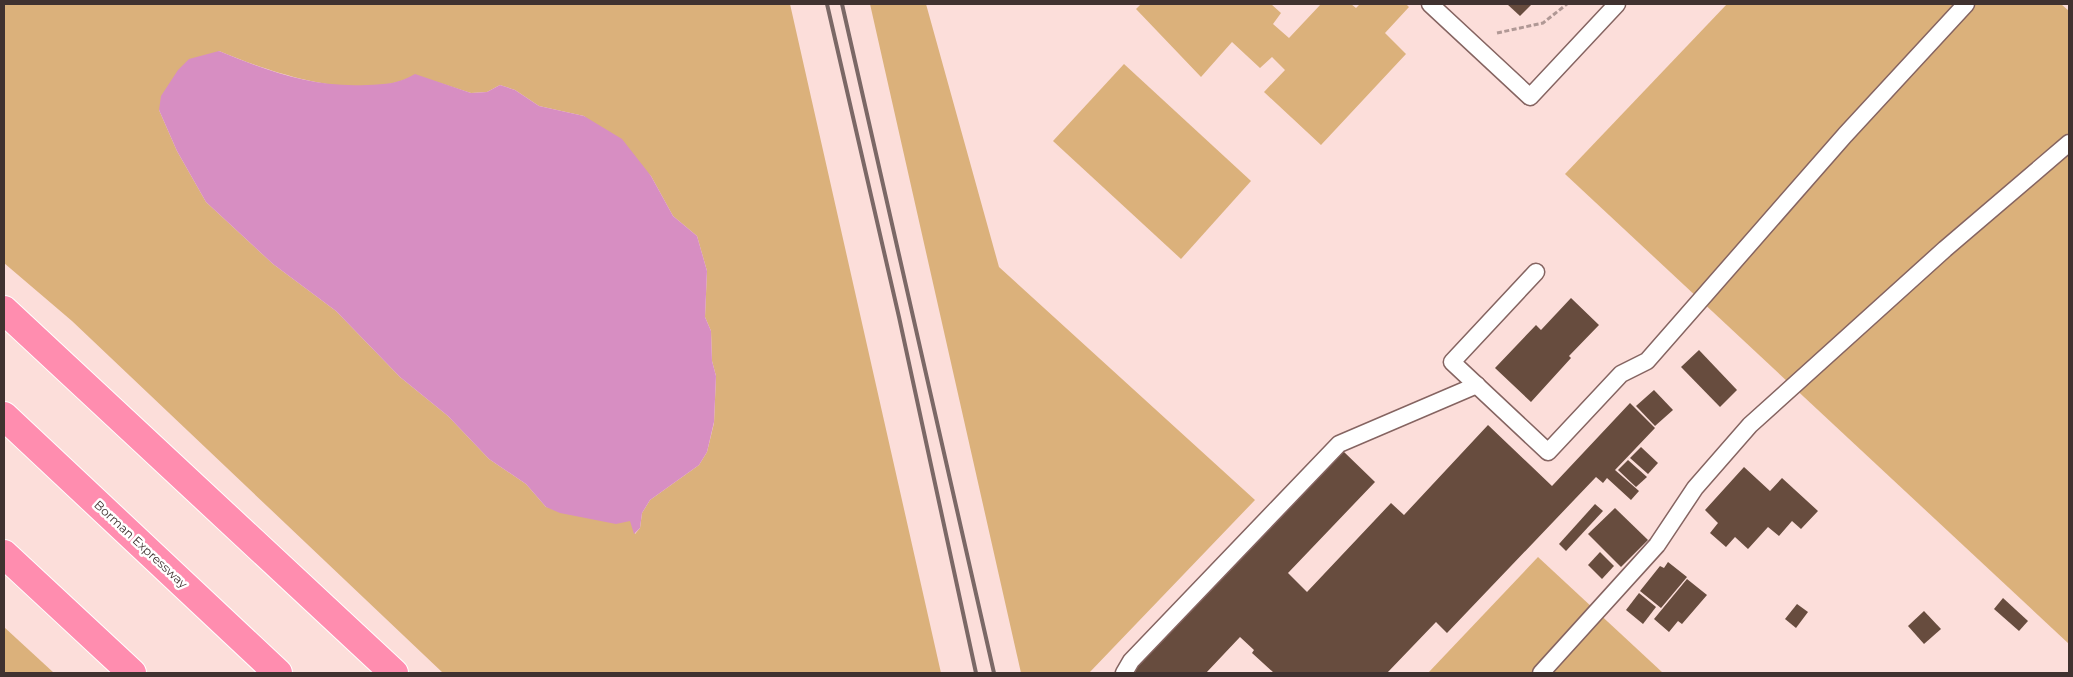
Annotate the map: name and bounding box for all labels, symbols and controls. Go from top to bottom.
street label: Borman Expressway [91,497,191,591]

